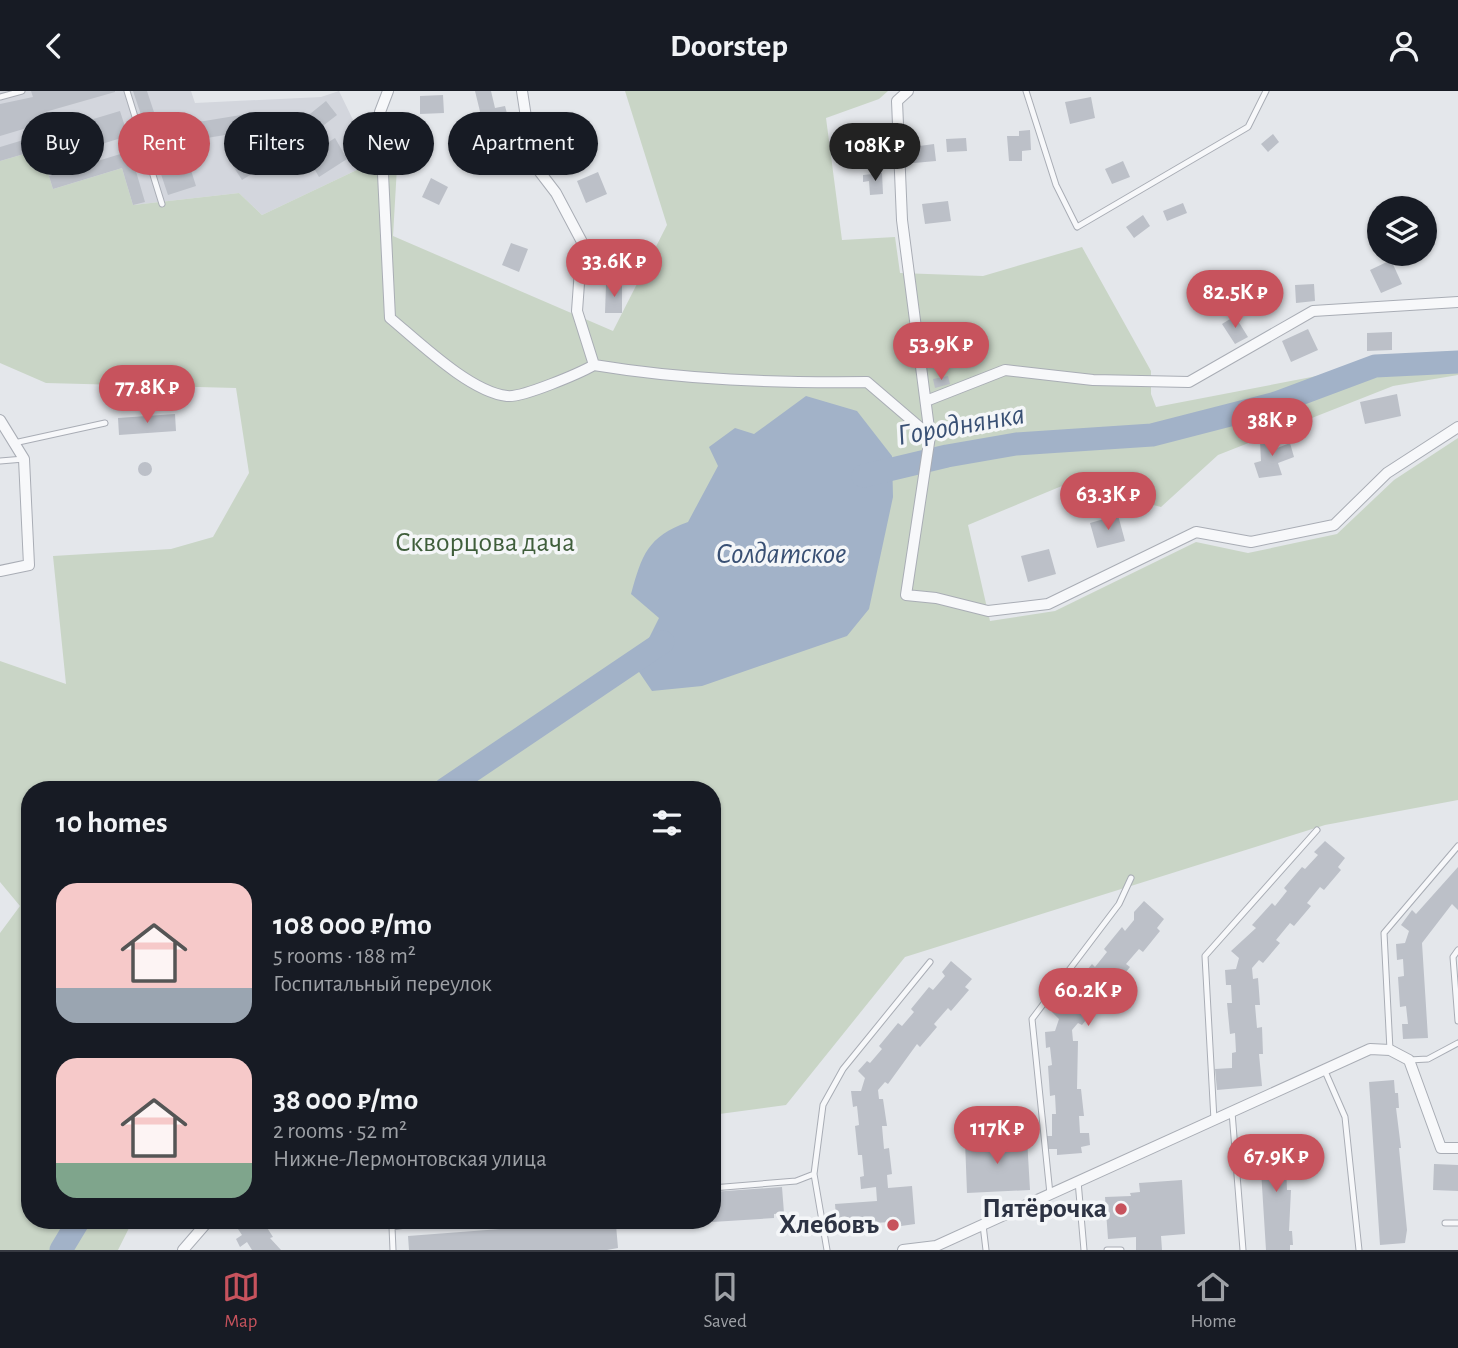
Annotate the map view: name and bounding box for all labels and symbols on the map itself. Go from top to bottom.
pin: 108K ₽ [818,123,932,183]
pin: 33.6K ₽ [549,239,679,299]
pin: 82.5K ₽ [1170,271,1300,330]
pin: 53.9K ₽ [876,323,1006,382]
pin: 77.8K ₽ [82,365,212,425]
water label: Городнянка [895,399,1027,451]
pin: 38K ₽ [1223,399,1321,458]
pin: 63.3K ₽ [1043,473,1173,532]
park label: Скворцова дача [395,529,575,557]
water label: Солдатское [716,539,846,569]
pin: 60.2K ₽ [1023,969,1153,1028]
pin: 117K ₽ [940,1107,1054,1166]
pin: 67.9K ₽ [1211,1135,1341,1194]
place label: Пятёрочка [982,1195,1107,1223]
marker: Пятёрочка [1113,1201,1129,1217]
place label: Хлебовъ [779,1211,879,1239]
marker: Хлебовъ [885,1217,901,1233]

